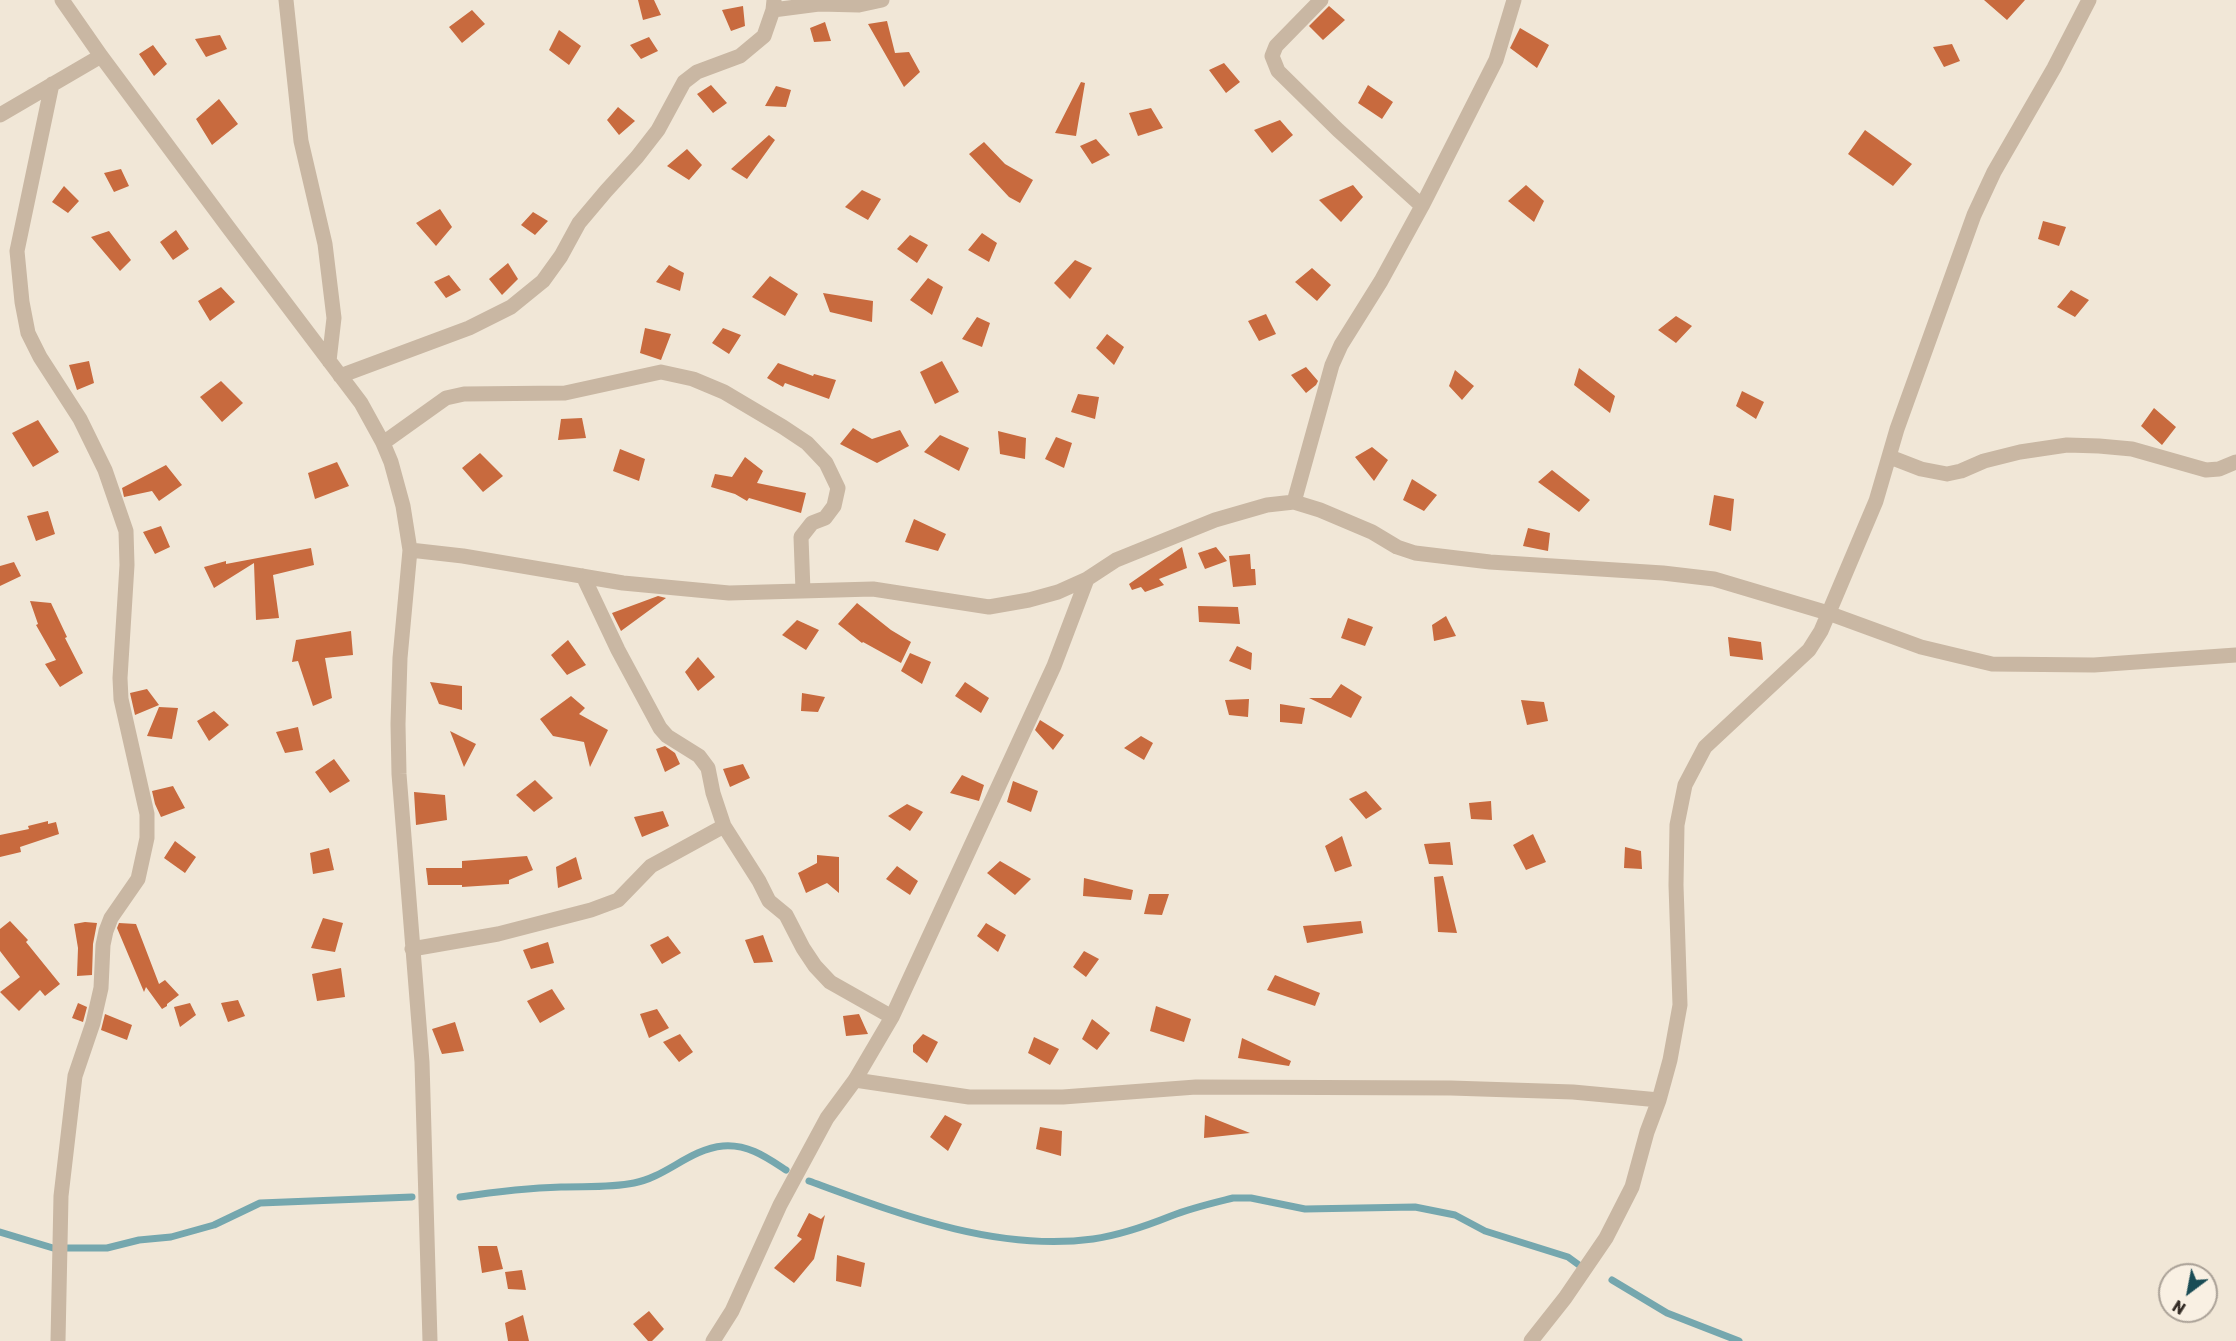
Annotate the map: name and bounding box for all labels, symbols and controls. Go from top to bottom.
north arrow [2158,1263,2218,1323]
text: N [2169,1296,2189,1318]

